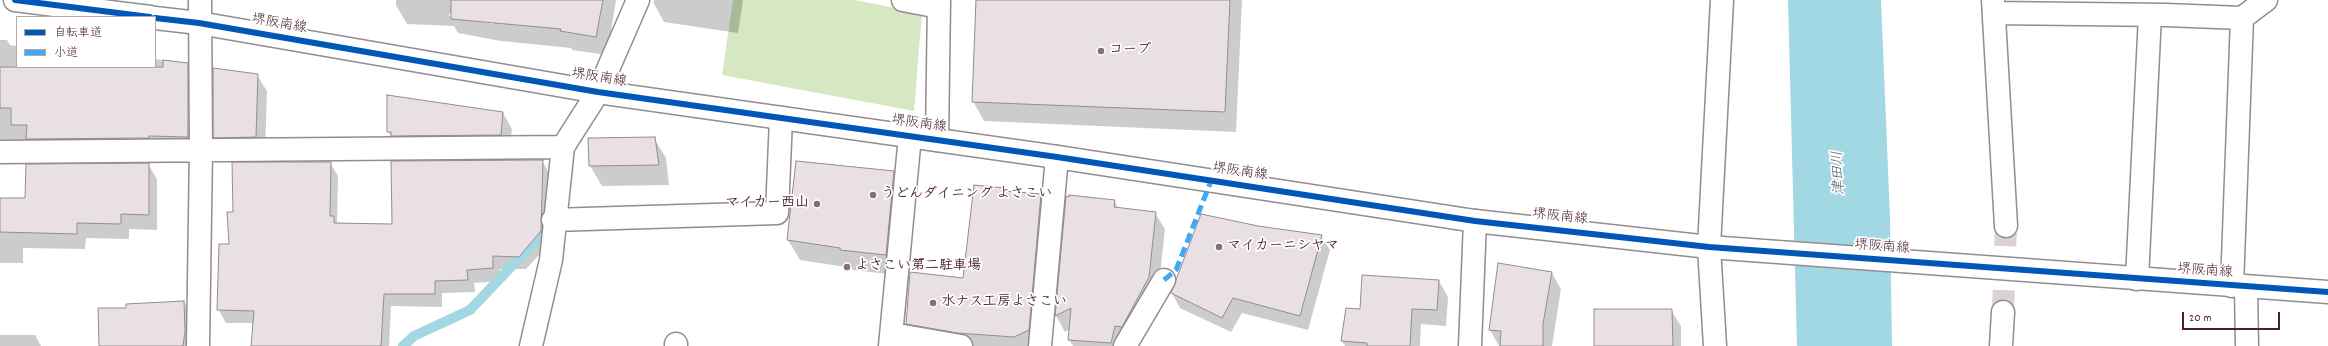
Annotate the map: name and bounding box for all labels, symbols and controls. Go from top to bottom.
street label: 堺阪南線 [250,12,308,38]
legend [16,16,156,68]
text: 自転車道 [54,25,102,42]
place label: コープ [1109,43,1151,59]
text: 小道 [54,45,78,62]
marker: コープ [1096,46,1106,56]
street label: 堺阪南線 [570,66,628,92]
street label: 堺阪南線 [890,113,948,137]
water label: 津田川 [1830,150,1850,196]
street label: 堺阪南線 [1211,161,1269,185]
place label: うどんダイニング よさこい [881,187,1052,203]
marker: うどんダイニング よさこい [868,190,878,200]
place label: マイカー西山 [725,196,809,212]
marker: マイカー西山 [812,199,822,209]
street label: 堺阪南線 [1531,207,1589,229]
street label: 堺阪南線 [1853,238,1911,258]
place label: マイカーニシヤマ [1227,239,1339,255]
marker: マイカーニシヤマ [1214,242,1224,252]
place label: よさこい第二駐車場 [855,259,981,275]
marker: よさこい第二駐車場 [842,262,852,272]
street label: 堺阪南線 [2176,262,2234,282]
place label: 水ナス工房よさこい [941,295,1067,311]
marker: 水ナス工房よさこい [928,298,938,308]
scale bar [2184,304,2282,330]
text: 20 m [2189,310,2212,327]

